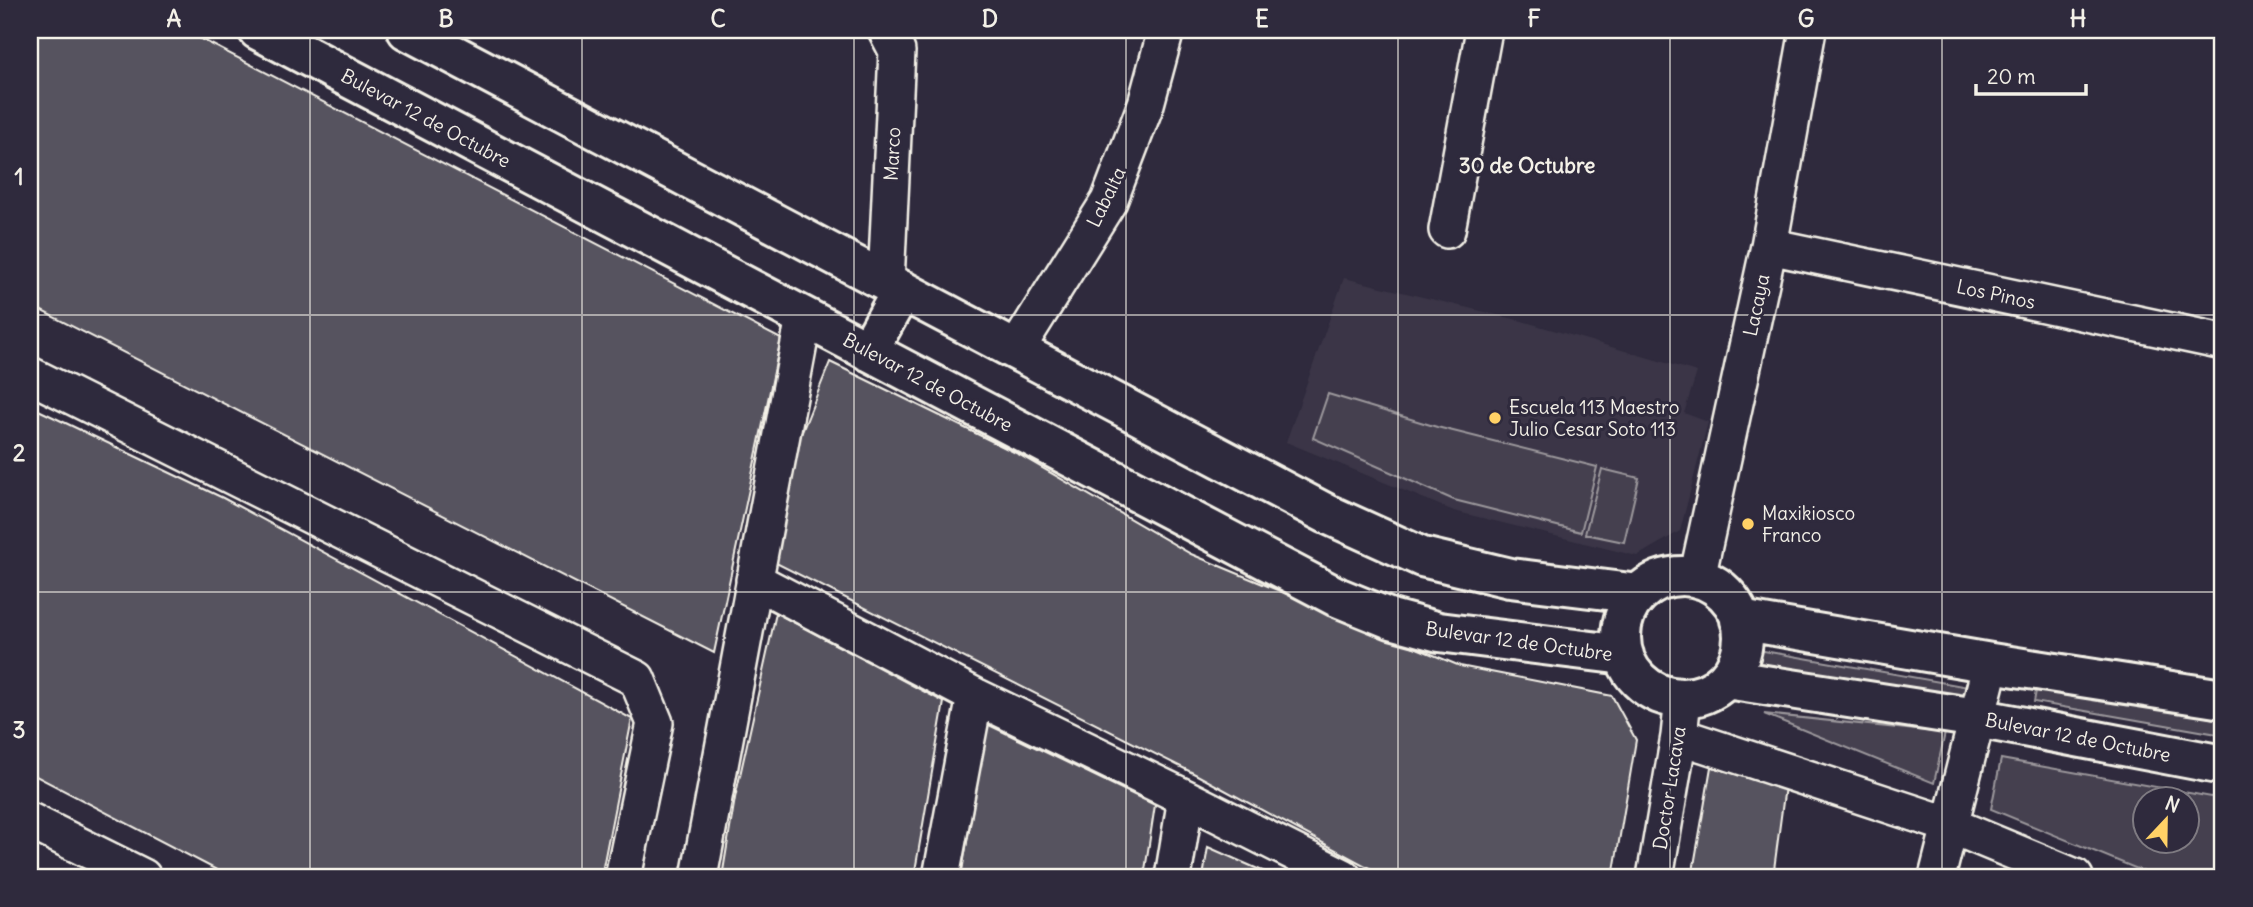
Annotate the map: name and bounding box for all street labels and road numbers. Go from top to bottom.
street label: Bulevar 12 de Octubre [337,63,515,173]
street label: Marco [879,126,905,182]
street label: Labalta [1081,163,1131,231]
street label: Lacaya [1738,272,1774,338]
street label: Los Pinos [1954,274,2038,314]
street label: Bulevar 12 de Octubre [839,327,1017,437]
street label: Bulevar 12 de Octubre [1424,616,1614,666]
street label: Bulevar 12 de Octubre [1983,707,2173,767]
street label: Doctor Lacava [1647,725,1691,851]

